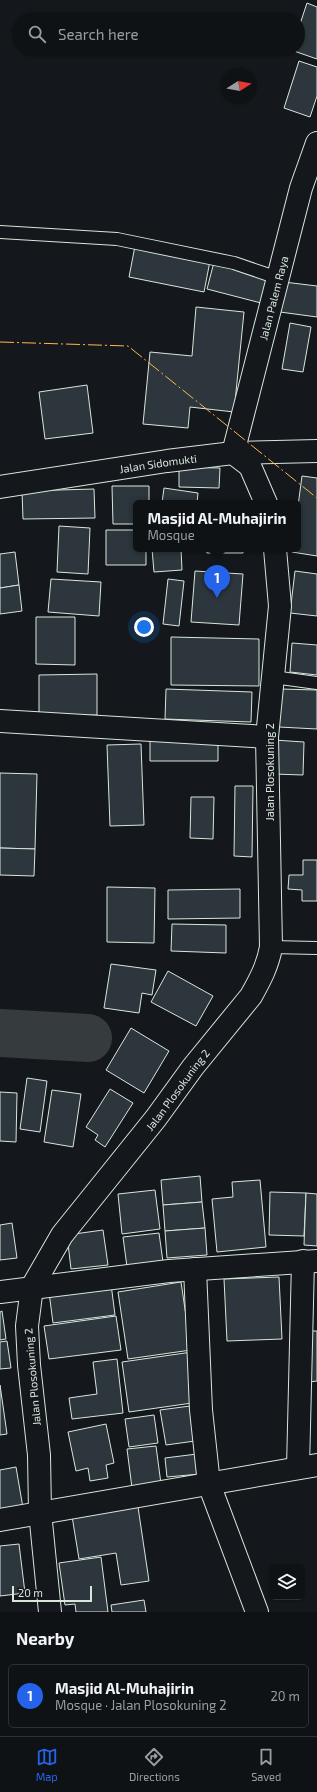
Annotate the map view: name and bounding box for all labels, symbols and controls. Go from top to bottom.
search box [12,12,305,56]
icon: search [26,23,48,45]
text: Search here [58,25,139,43]
north arrow [221,68,257,104]
street label: Jalan Palem Raya [256,254,290,341]
street label: Jalan Sidomukti [119,451,198,475]
popup [133,500,301,552]
text: Masjid Al-Muhajirin [147,509,287,527]
text: Mosque [147,527,195,543]
pin: 1 [204,565,230,598]
your location [134,617,154,637]
street label: Jalan Plosokuning 2 [263,723,276,821]
street label: Jalan Plosokuning 2 [142,1046,212,1133]
street label: Jalan Plosokuning 2 [21,1328,43,1426]
map controls [269,1564,305,1600]
button: layers [269,1564,305,1600]
scale bar [12,1584,92,1603]
text: 20 m [18,1586,43,1599]
text: Nearby [16,1628,74,1648]
text: Masjid Al-Muhajirin [55,1679,194,1697]
text: 1 [27,1688,33,1704]
text: 20 m [271,1688,300,1704]
text: Mosque · Jalan Plosokuning 2 [55,1697,227,1713]
tab: Map [36,1746,58,1783]
tab: Directions [129,1746,180,1783]
tab: Saved [251,1746,281,1783]

